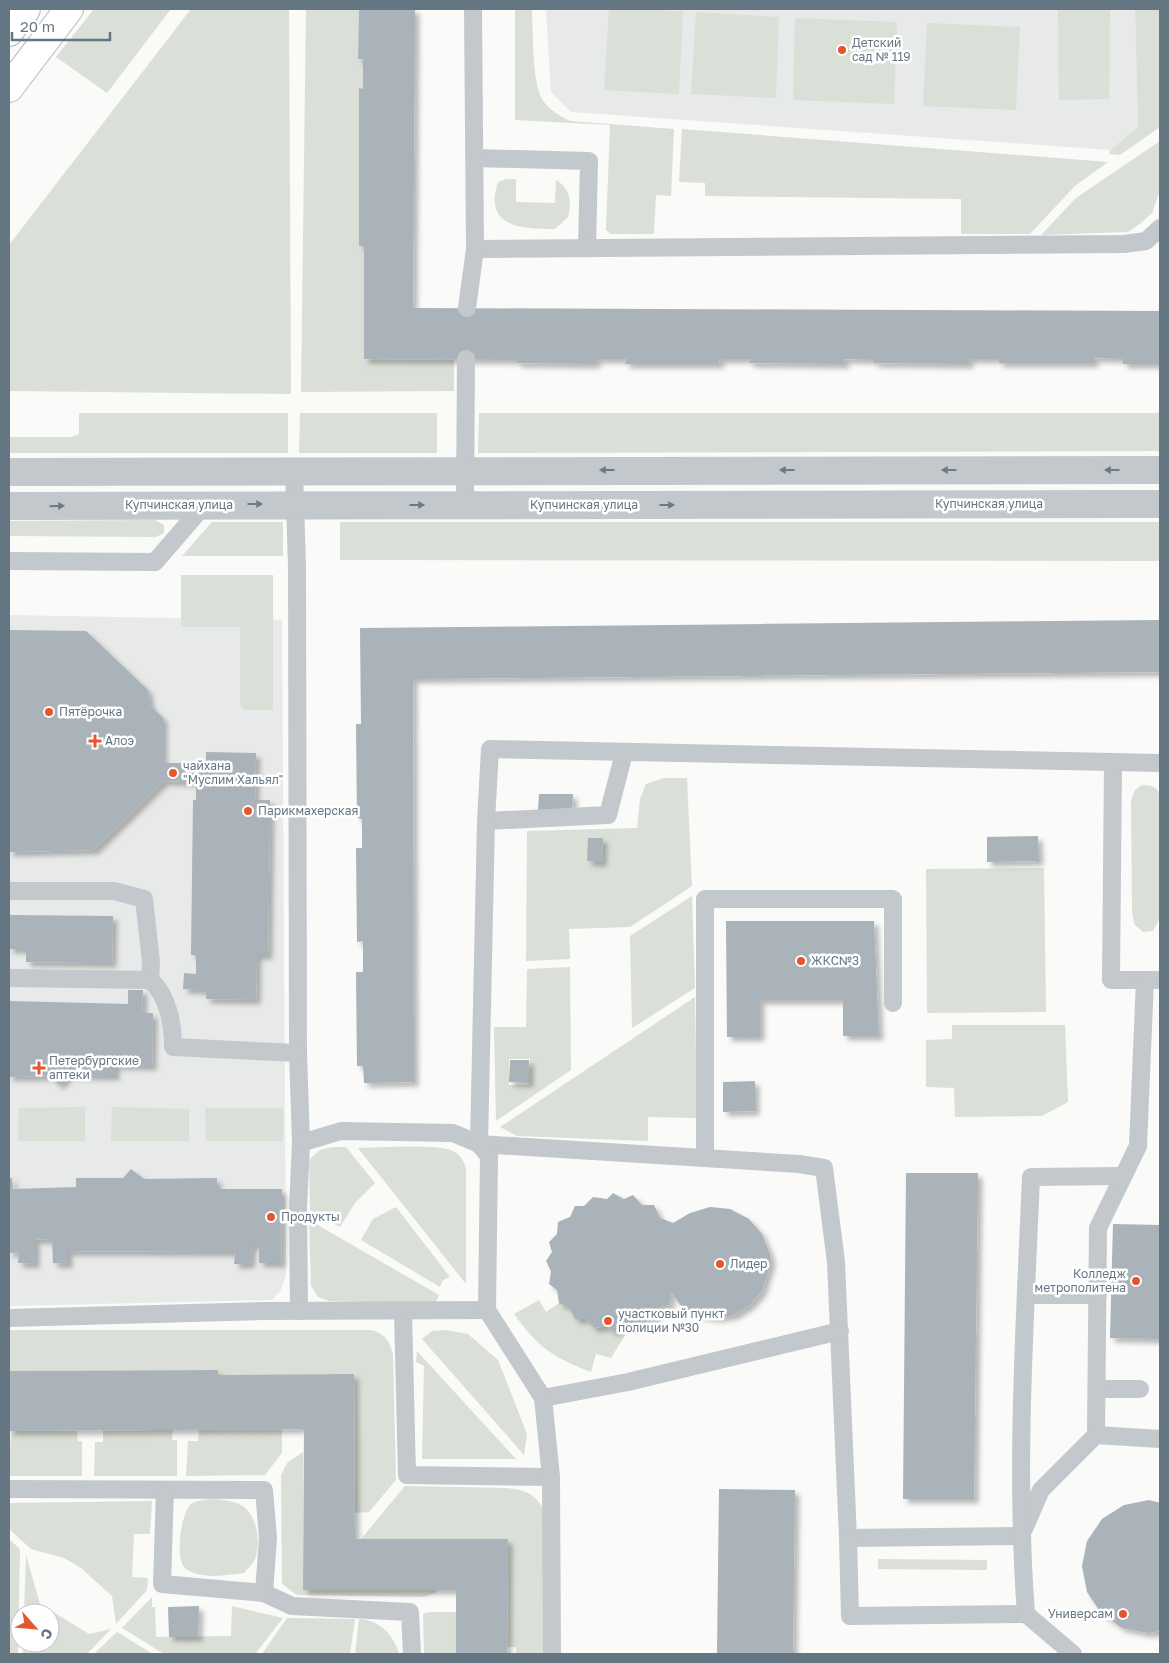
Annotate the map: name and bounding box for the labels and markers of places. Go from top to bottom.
place label: Детский сад № 119 [852,35,911,64]
marker: Детский сад № 119 [836,44,848,56]
place label: Пятёрочка [59,704,122,719]
marker: Пятёрочка [43,706,55,718]
place label: Алоэ [105,733,134,748]
marker: Алоэ [89,735,101,747]
place label: чайхана "Муслим Хальял" [183,758,283,787]
marker: чайхана "Муслим Хальял" [167,767,179,779]
place label: Парикмахерская [258,803,358,818]
marker: Парикмахерская [242,805,254,817]
place label: ЖКС№3 [811,953,859,968]
marker: ЖКС№3 [795,955,807,967]
place label: Петербургские аптеки [49,1053,139,1082]
marker: Петербургские аптеки [33,1062,45,1074]
place label: Продукты [281,1209,340,1224]
marker: Продукты [265,1211,277,1223]
place label: Лидер [730,1256,768,1271]
marker: Лидер [714,1258,726,1270]
place label: Колледж метрополитена [1035,1266,1126,1295]
marker: Колледж метрополитена [1130,1275,1142,1287]
place label: участковый пункт полиции №30 [618,1306,725,1335]
marker: участковый пункт полиции №30 [602,1315,614,1327]
place label: Универсам [1048,1606,1113,1621]
marker: Универсам [1117,1608,1129,1620]

